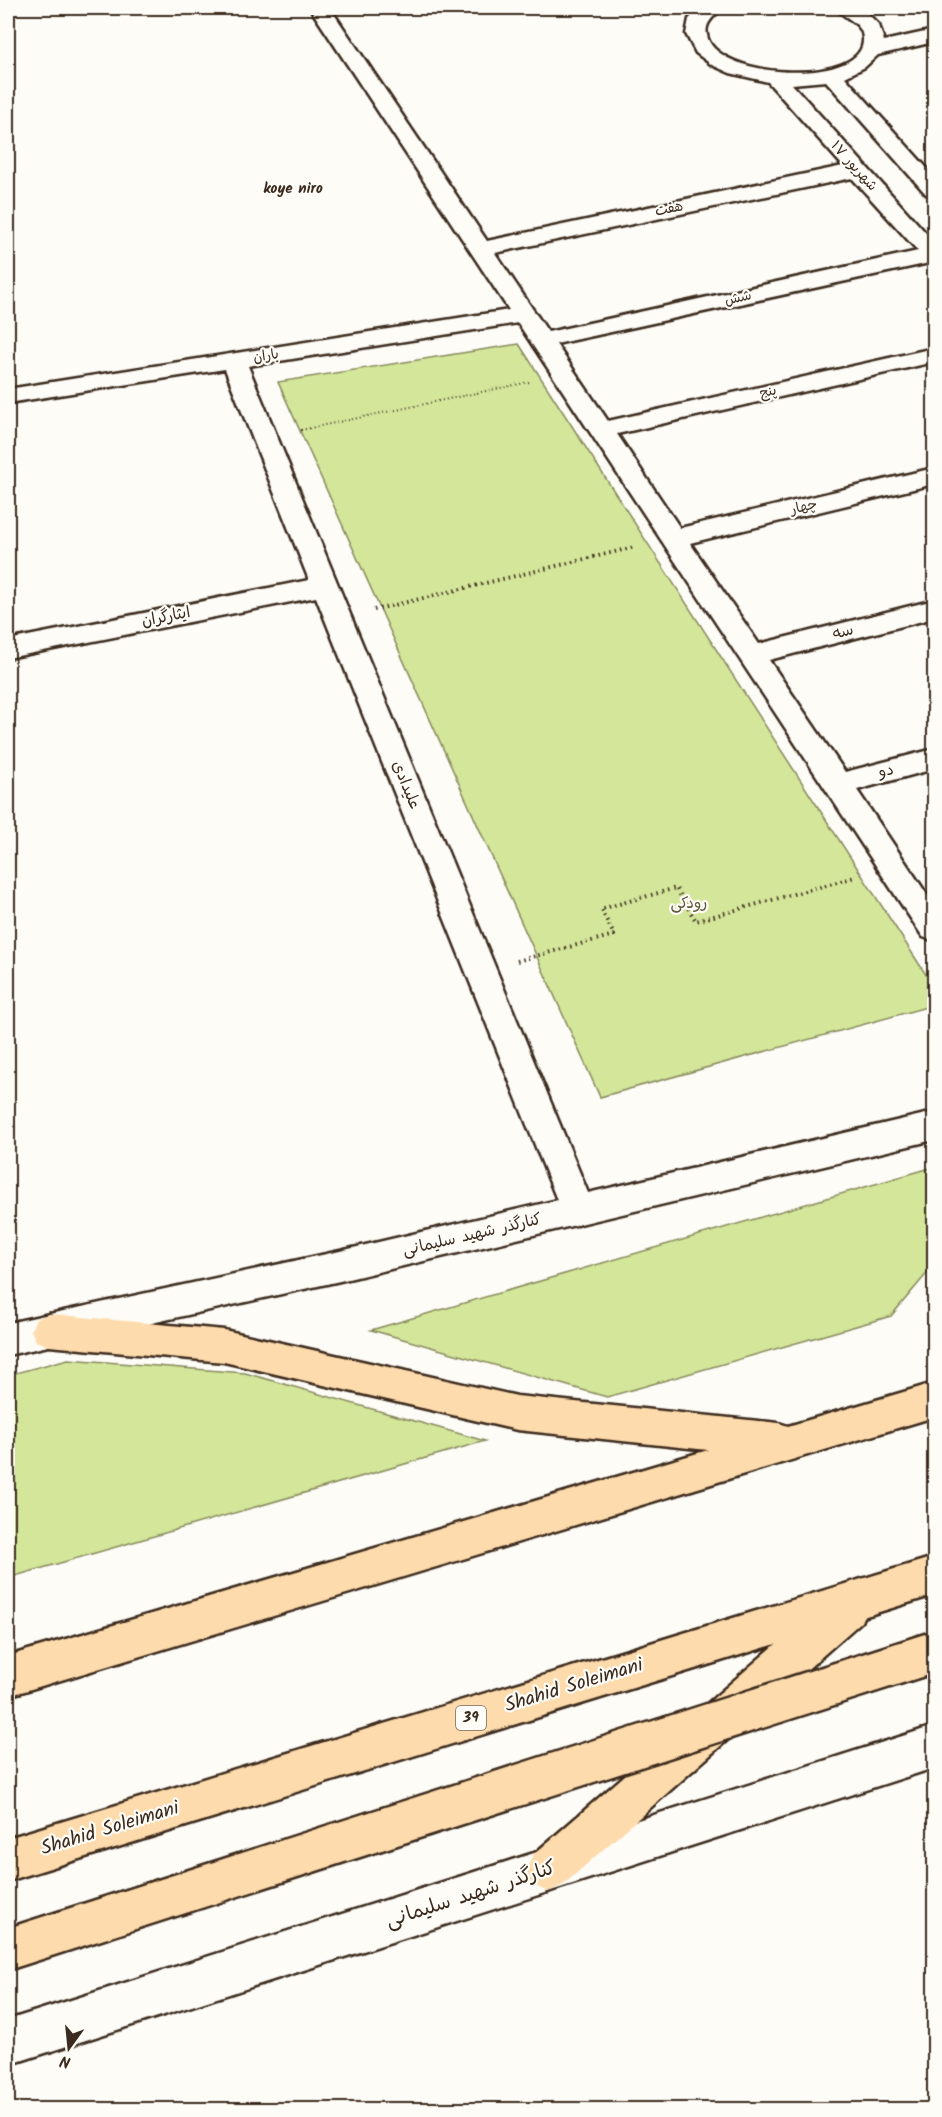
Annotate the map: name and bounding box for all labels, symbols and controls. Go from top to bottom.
street label: ۱۷ شهریور [825,136,883,196]
district label: koye niro [263,177,323,201]
street label: هفت [653,195,685,223]
street label: شش [723,284,753,312]
street label: باران [252,343,280,369]
street label: پنج [757,379,779,405]
street label: چهار [787,493,820,521]
street label: ایثارگران [139,600,193,634]
street label: سه [830,617,856,647]
street label: علیدادی [385,757,427,813]
street label: دو [874,757,897,786]
park label: رودکی [671,891,707,916]
street label: کنارگذر شهید سلیمانی [400,1207,544,1263]
street label: Shahid Soleimani [501,1649,648,1722]
road number: 39 [456,1706,486,1730]
street label: Shahid Soleimani [37,1792,184,1865]
street label: کنارگذر شهید سلیمانی [382,1852,560,1938]
north arrow [39,2018,99,2078]
text: N [57,2048,74,2074]

